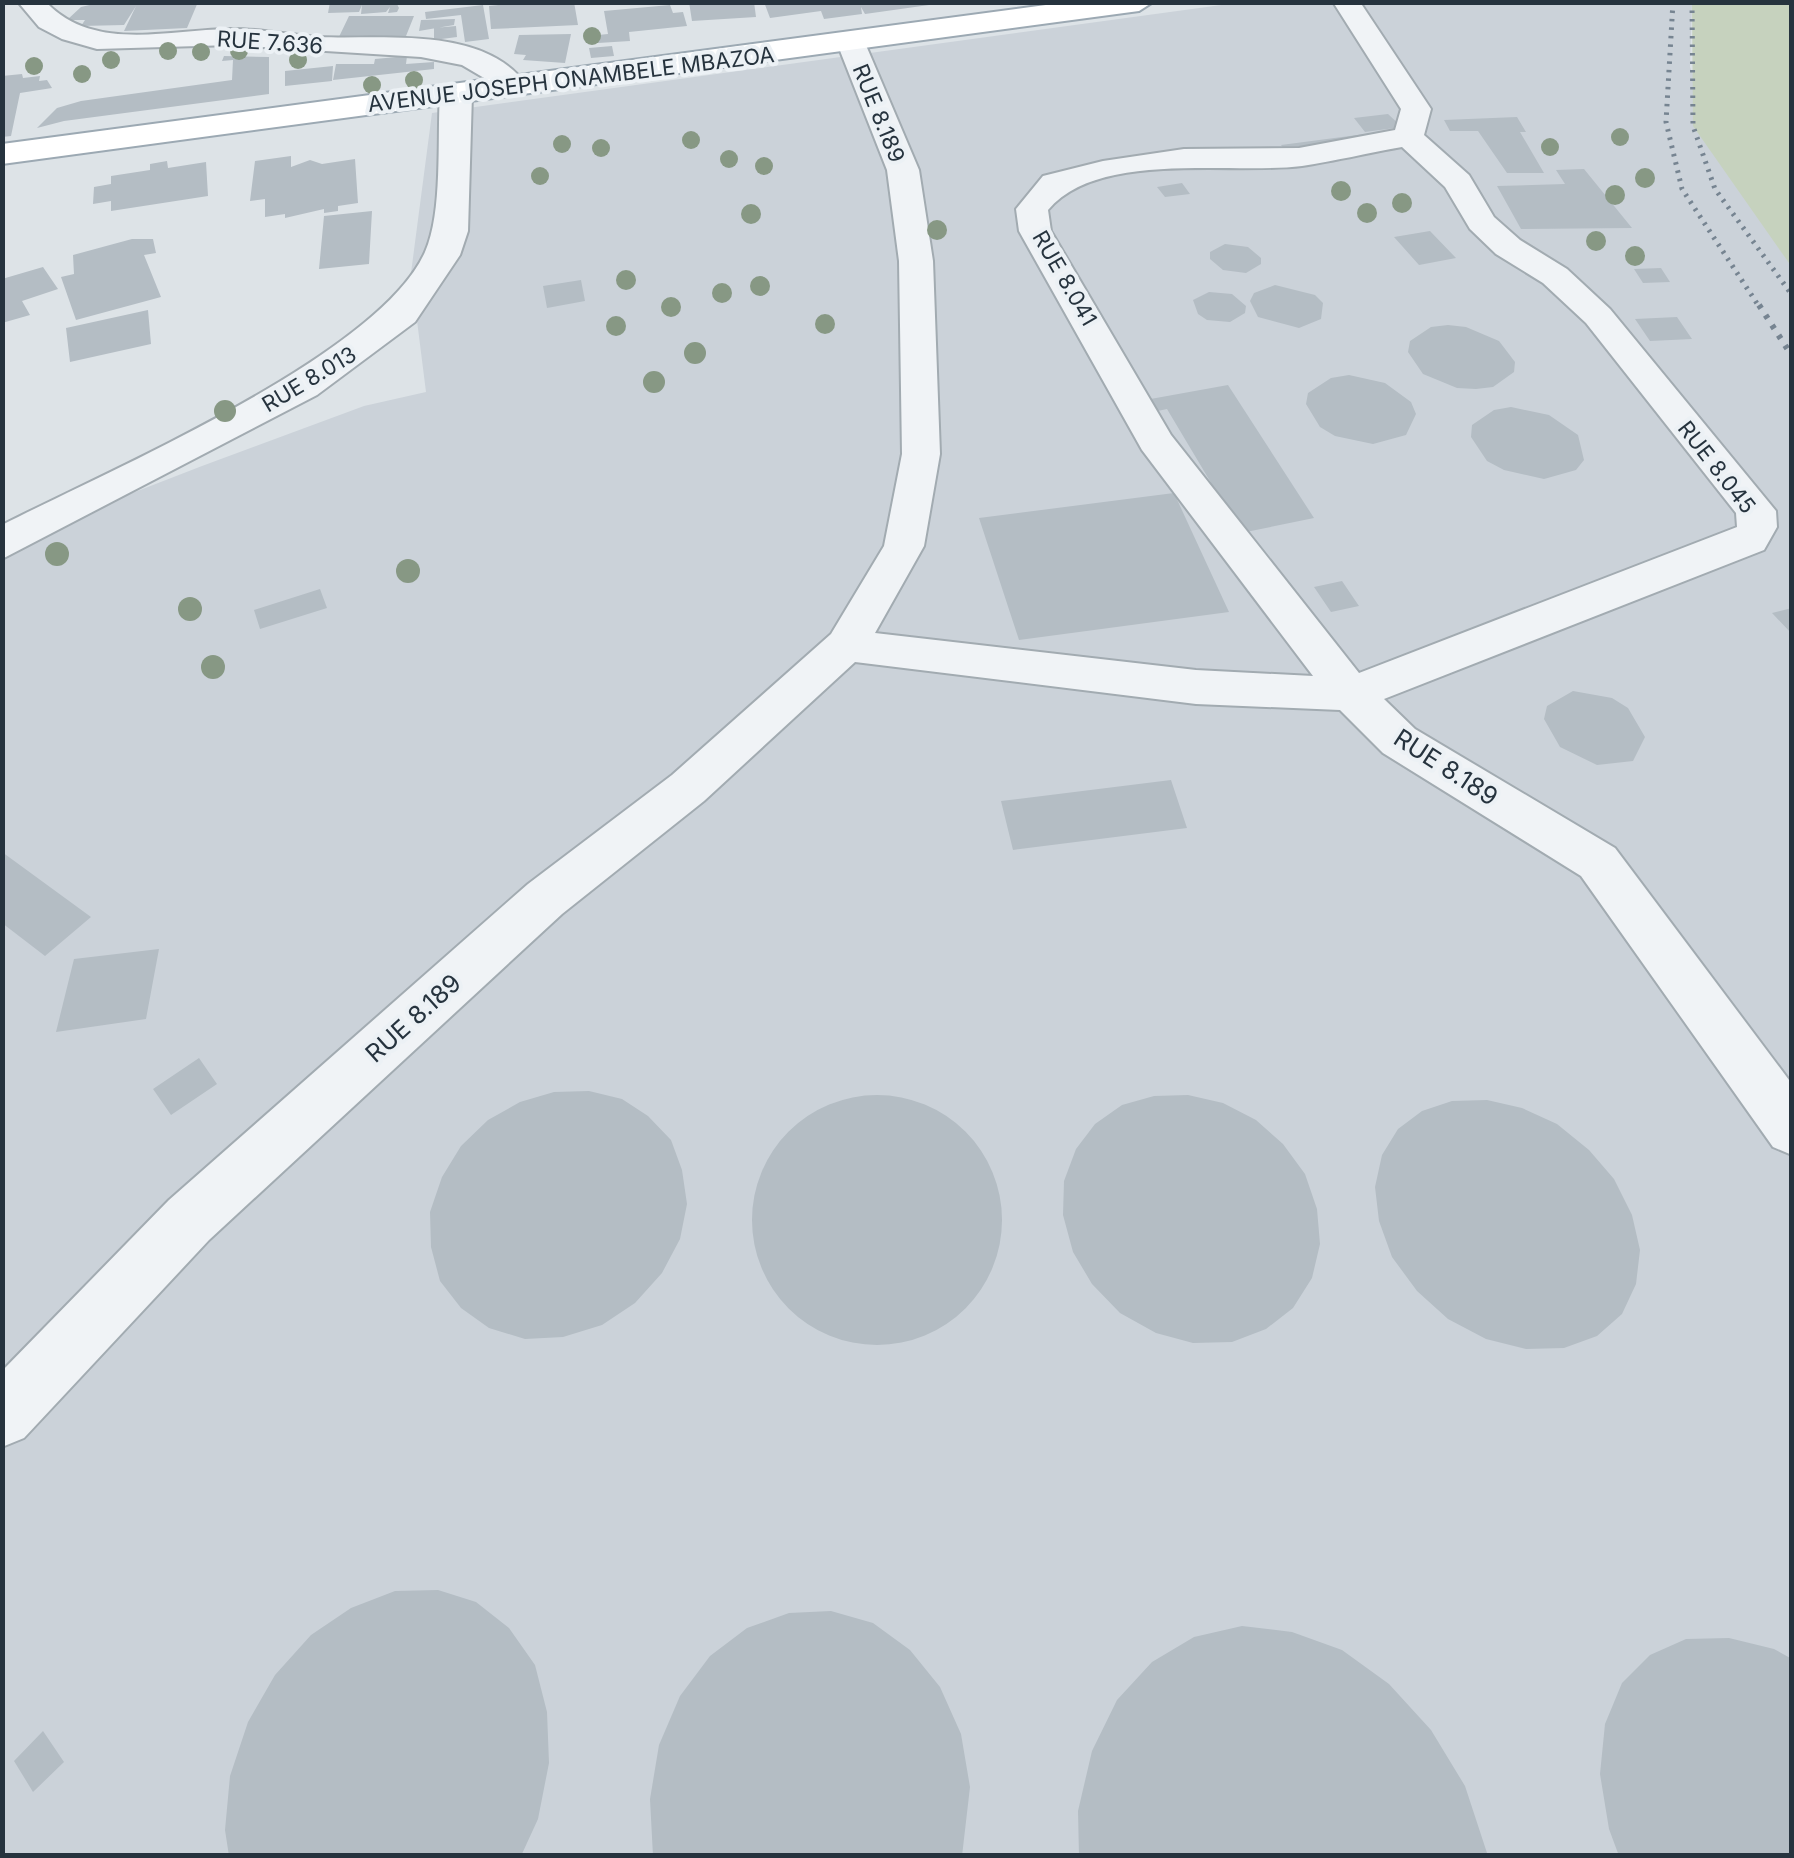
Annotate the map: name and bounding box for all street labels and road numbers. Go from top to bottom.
street label: RUE 7.636 [216,25,324,59]
street label: AVENUE JOSEPH ONAMBELE MBAZOA [366,41,776,117]
street label: RUE 8.189 [848,60,910,166]
street label: RUE 8.041 [1027,226,1103,330]
street label: RUE 8.013 [257,341,361,417]
street label: RUE 8.045 [1673,416,1761,518]
street label: RUE 8.189 [1388,722,1504,812]
street label: RUE 8.189 [359,967,467,1069]

